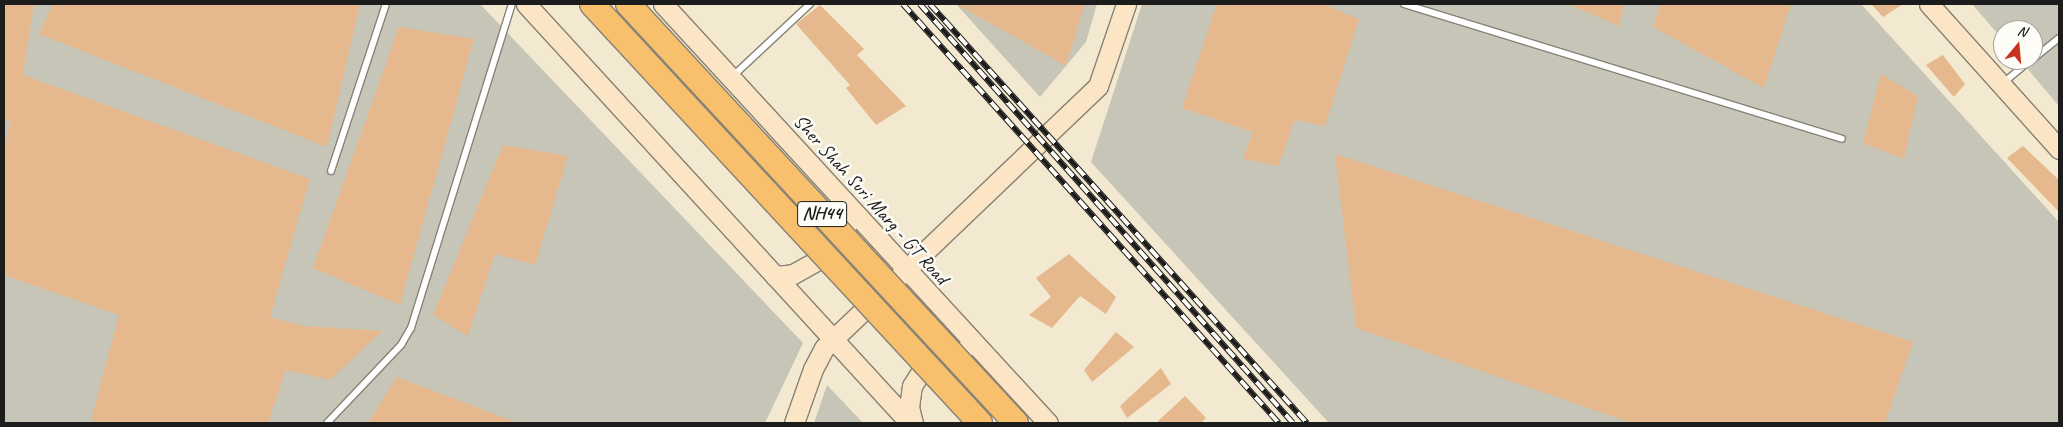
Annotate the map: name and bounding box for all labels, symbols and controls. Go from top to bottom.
north arrow [1993,20,2043,70]
text: N [2016,22,2029,41]
street label: Sher Shah Suri Marg - GT Road [787,108,955,290]
road number: NH44 [797,198,847,230]

